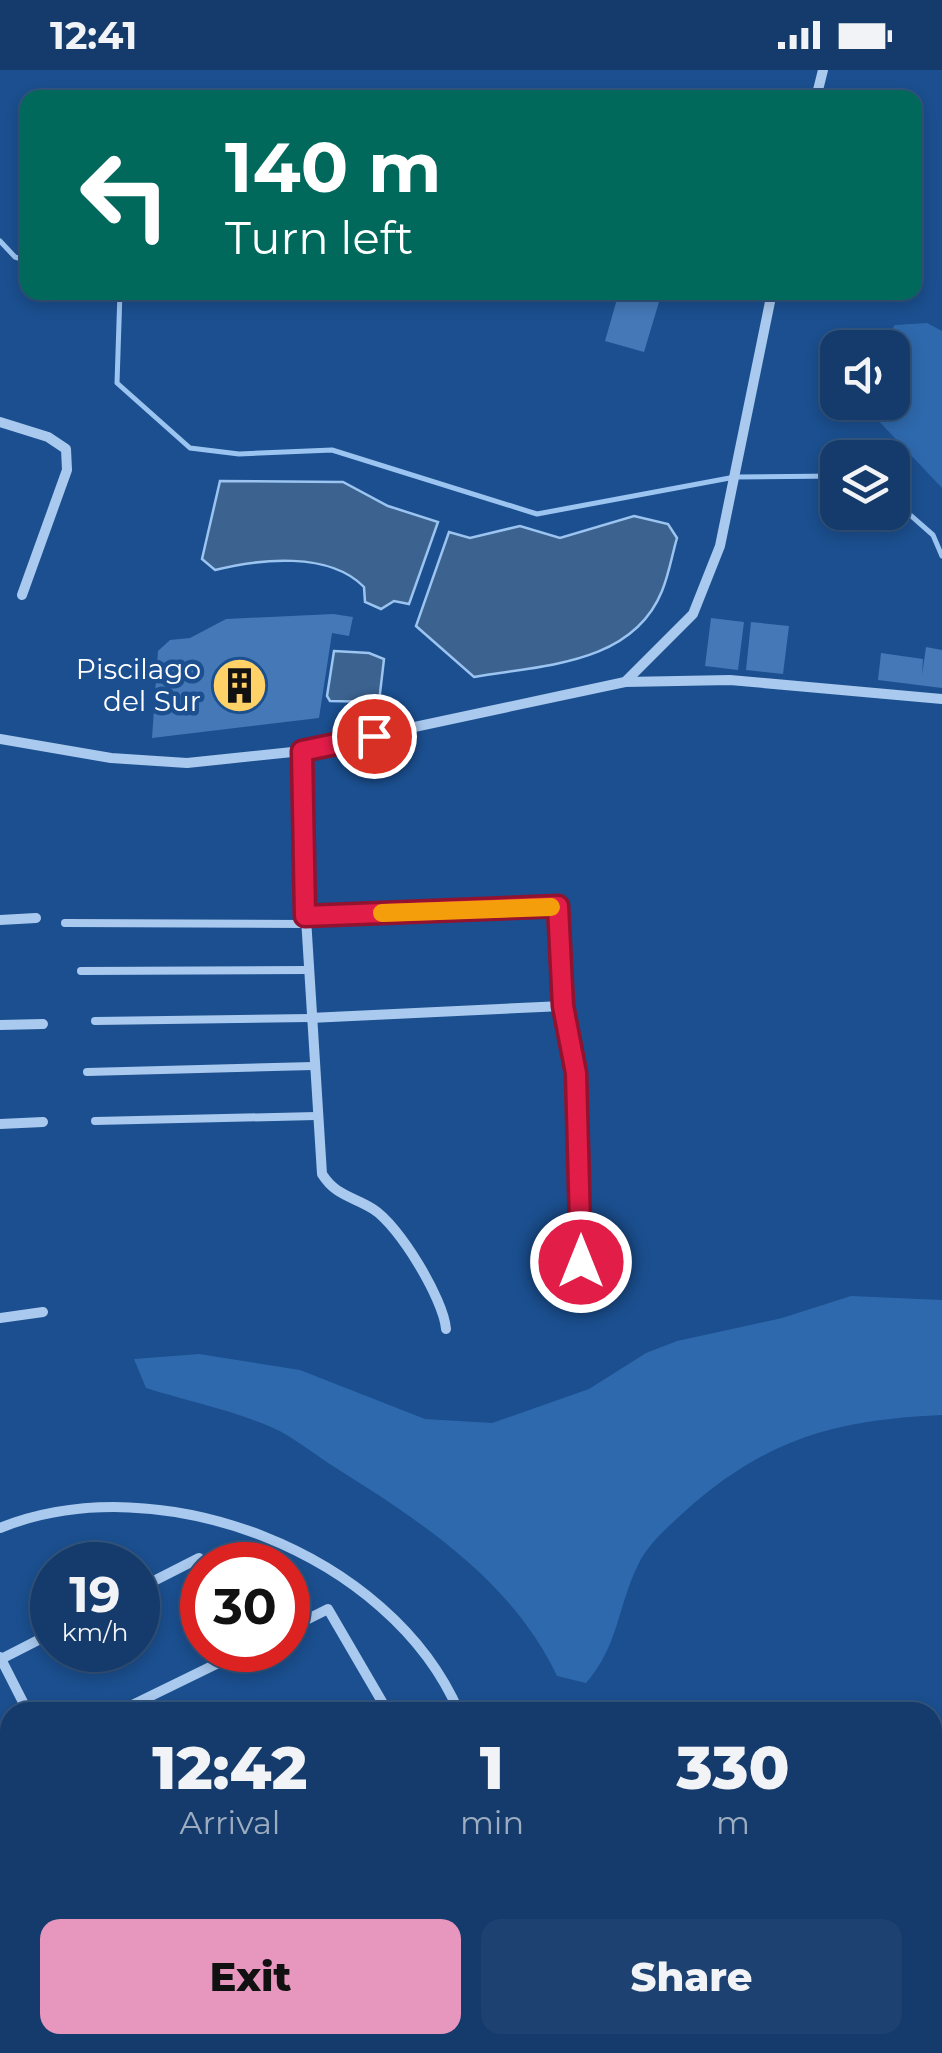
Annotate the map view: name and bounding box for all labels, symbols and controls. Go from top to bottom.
text: 12:41 [50,12,137,59]
text: 140 m [225,124,441,210]
icon: left [60,130,190,260]
text: Turn left [225,210,413,265]
map controls [820,330,910,530]
button: sound [820,330,910,420]
button: layers [820,440,910,530]
place label: Piscilago del Sur [76,652,201,718]
building icon: Piscilago del Sur [210,655,270,715]
pin [332,694,417,779]
icon: arrive [347,709,402,764]
position arrow [529,1210,633,1314]
speed limit sign: 30 [180,1542,310,1672]
text: 19 [69,1564,121,1625]
text: km/h [62,1617,128,1647]
text: 12:42 [152,1731,308,1804]
text: 1 [480,1731,504,1804]
text: 330 [676,1731,790,1804]
text: Arrival [179,1803,280,1842]
text: min [460,1803,524,1842]
text: m [716,1803,750,1842]
button: Exit [40,1919,461,2034]
button: Share [481,1919,902,2034]

